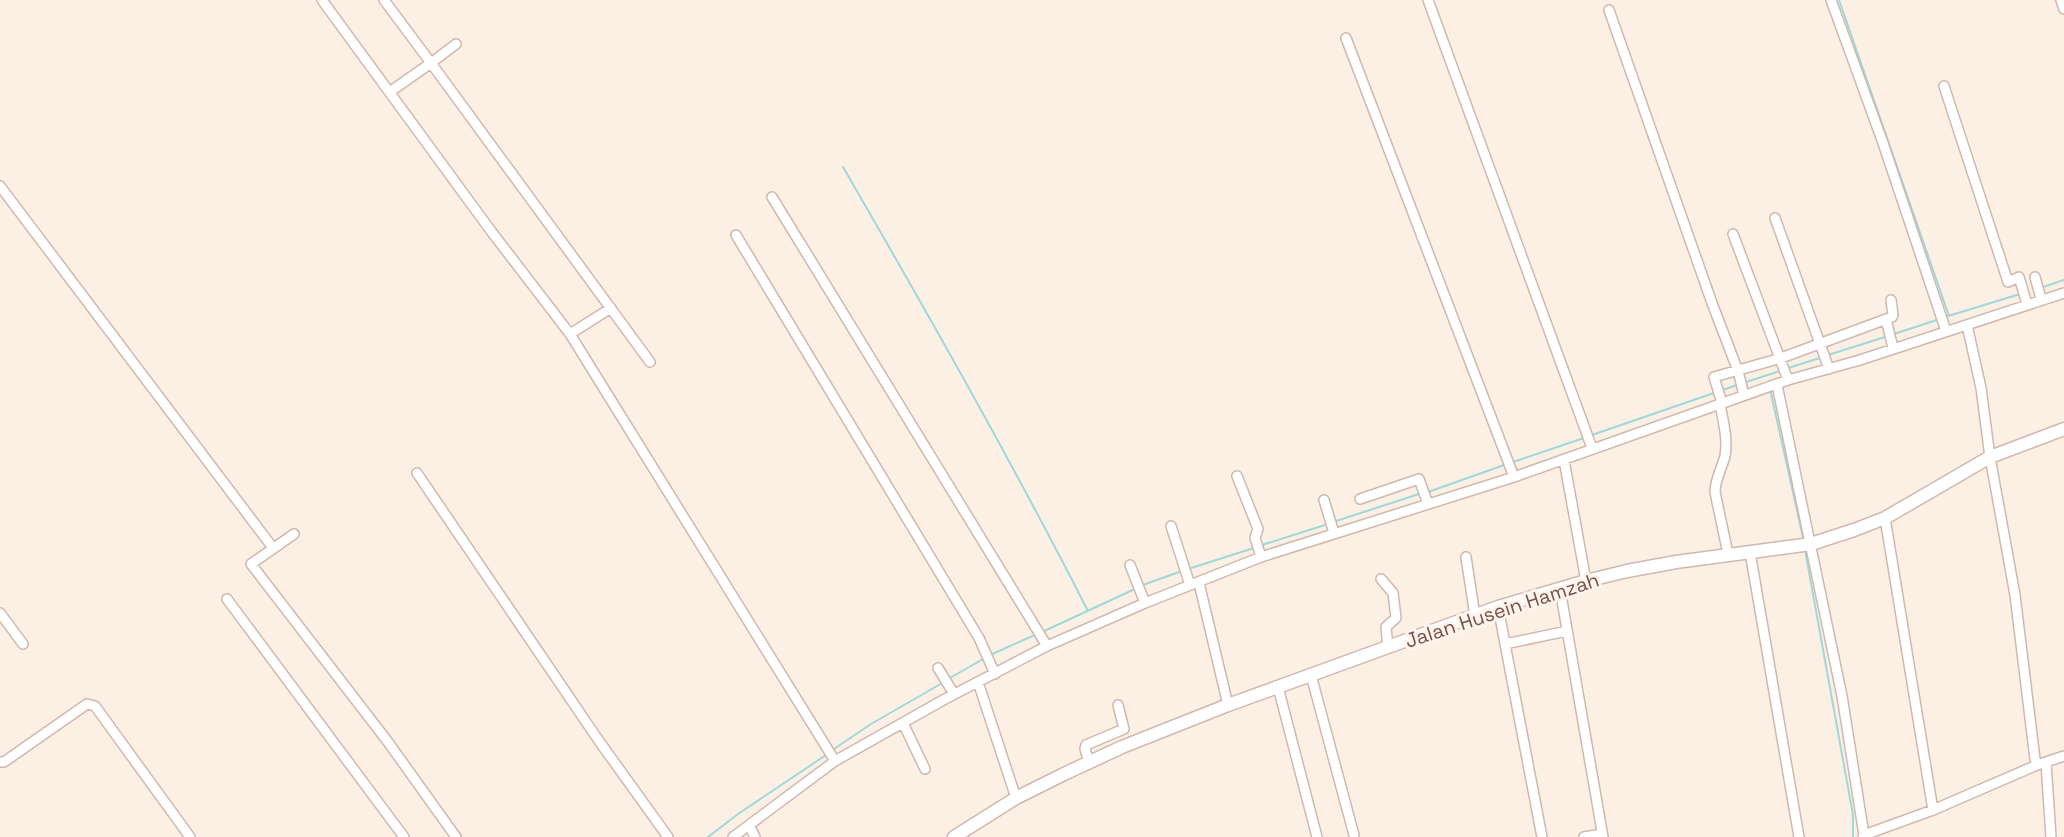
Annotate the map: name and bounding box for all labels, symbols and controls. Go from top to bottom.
street label: Jalan Husein Hamzah [1402,566,1602,654]

